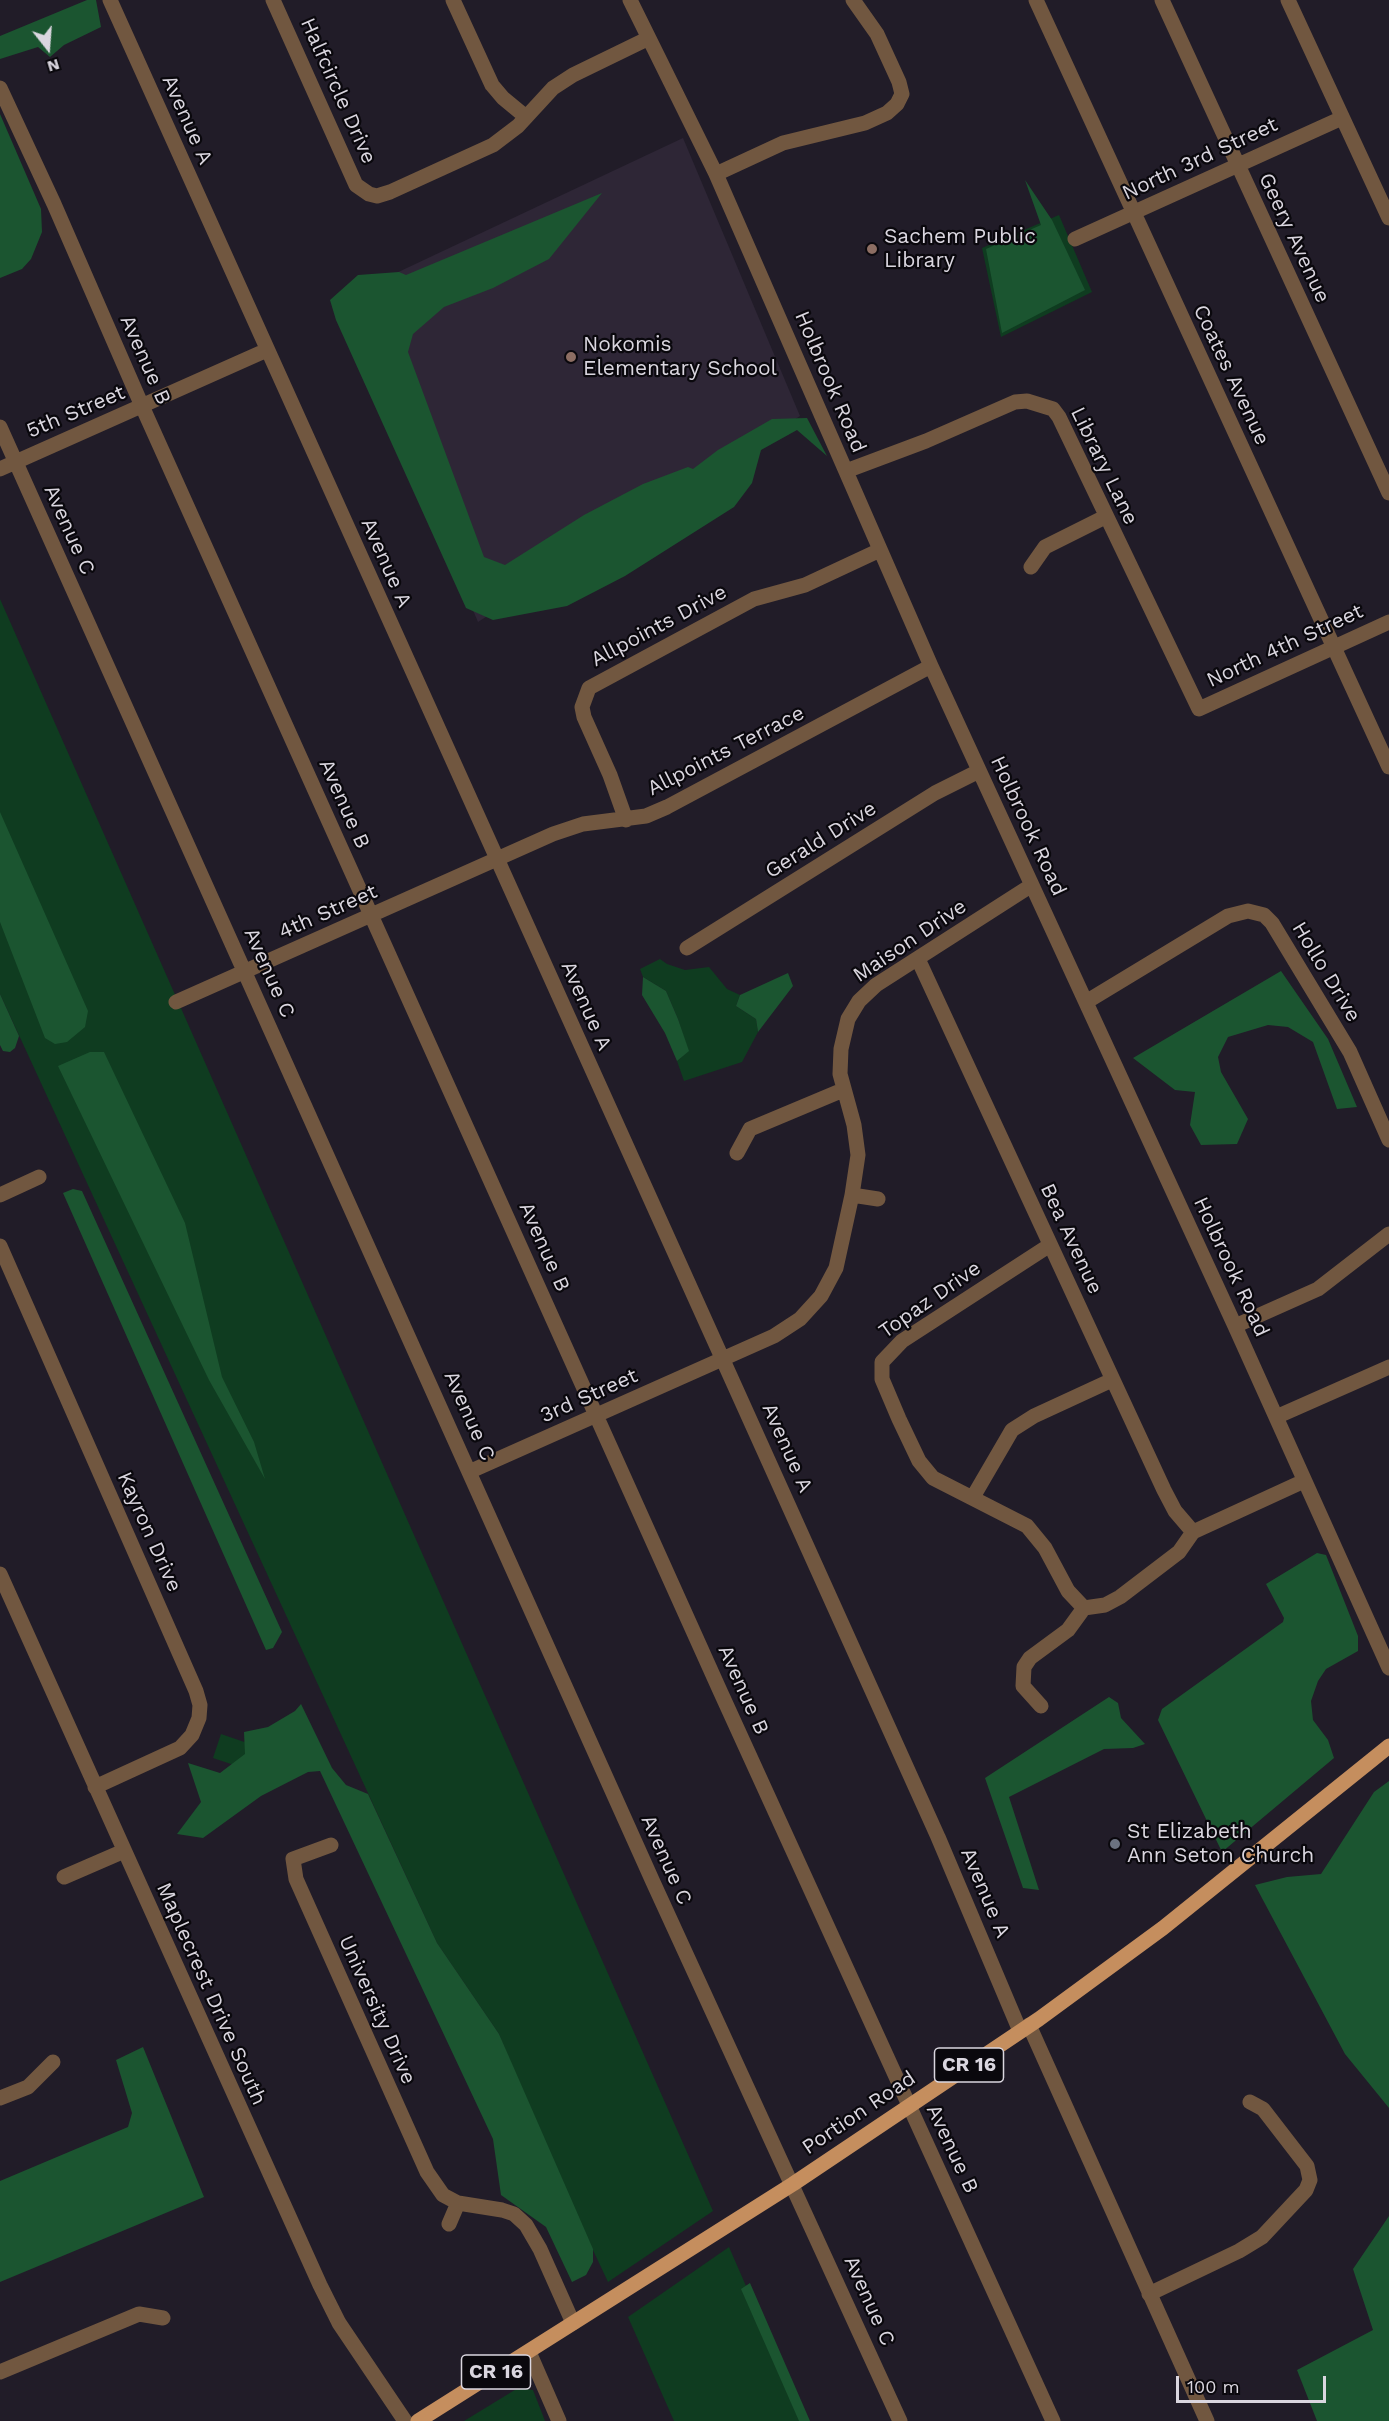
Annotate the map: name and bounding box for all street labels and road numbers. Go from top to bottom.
street label: Halfcircle Drive [295,14,381,168]
street label: Avenue A [156,71,218,169]
street label: North 3rd Street [1118,112,1282,206]
street label: Geery Avenue [1253,169,1335,307]
street label: Coates Avenue [1187,301,1275,449]
street label: Holbrook Road [789,307,871,457]
street label: Avenue B [114,311,176,409]
street label: 5th Street [23,380,129,444]
street label: Library Lane [1065,403,1143,529]
street label: Avenue C [38,481,100,579]
street label: Avenue A [355,514,417,612]
street label: Allpoints Drive [587,580,731,672]
street label: North 4th Street [1203,599,1367,693]
street label: Allpoints Terrace [643,700,809,802]
street label: Holbrook Road [985,752,1071,900]
street label: Avenue B [313,755,375,853]
street label: Gerald Drive [761,796,881,884]
street label: 4th Street [275,879,381,945]
street label: Maison Drive [849,894,971,988]
street label: Hollo Drive [1286,917,1366,1027]
street label: Avenue C [238,924,300,1022]
street label: Avenue A [555,957,617,1055]
street label: Bea Avenue [1034,1180,1108,1298]
street label: Holbrook Road [1188,1193,1274,1341]
street label: Avenue B [513,1198,575,1296]
street label: Topaz Drive [874,1256,986,1344]
street label: 3rd Street [536,1363,642,1429]
street label: Avenue C [438,1367,500,1465]
street label: Avenue A [756,1399,818,1497]
street label: Kayron Drive [111,1468,187,1596]
street label: Avenue B [712,1641,774,1739]
street label: Avenue C [635,1811,697,1909]
street label: Avenue A [955,1844,1015,1942]
street label: Maplecrest Drive South [151,1879,271,2109]
street label: University Drive [333,1932,421,2088]
road number: CR 16 [934,2048,1004,2082]
street label: Portion Road [797,2066,921,2160]
street label: Avenue B [920,2101,984,2197]
street label: Avenue C [838,2252,900,2350]
road number: CR 16 [462,2355,530,2389]

